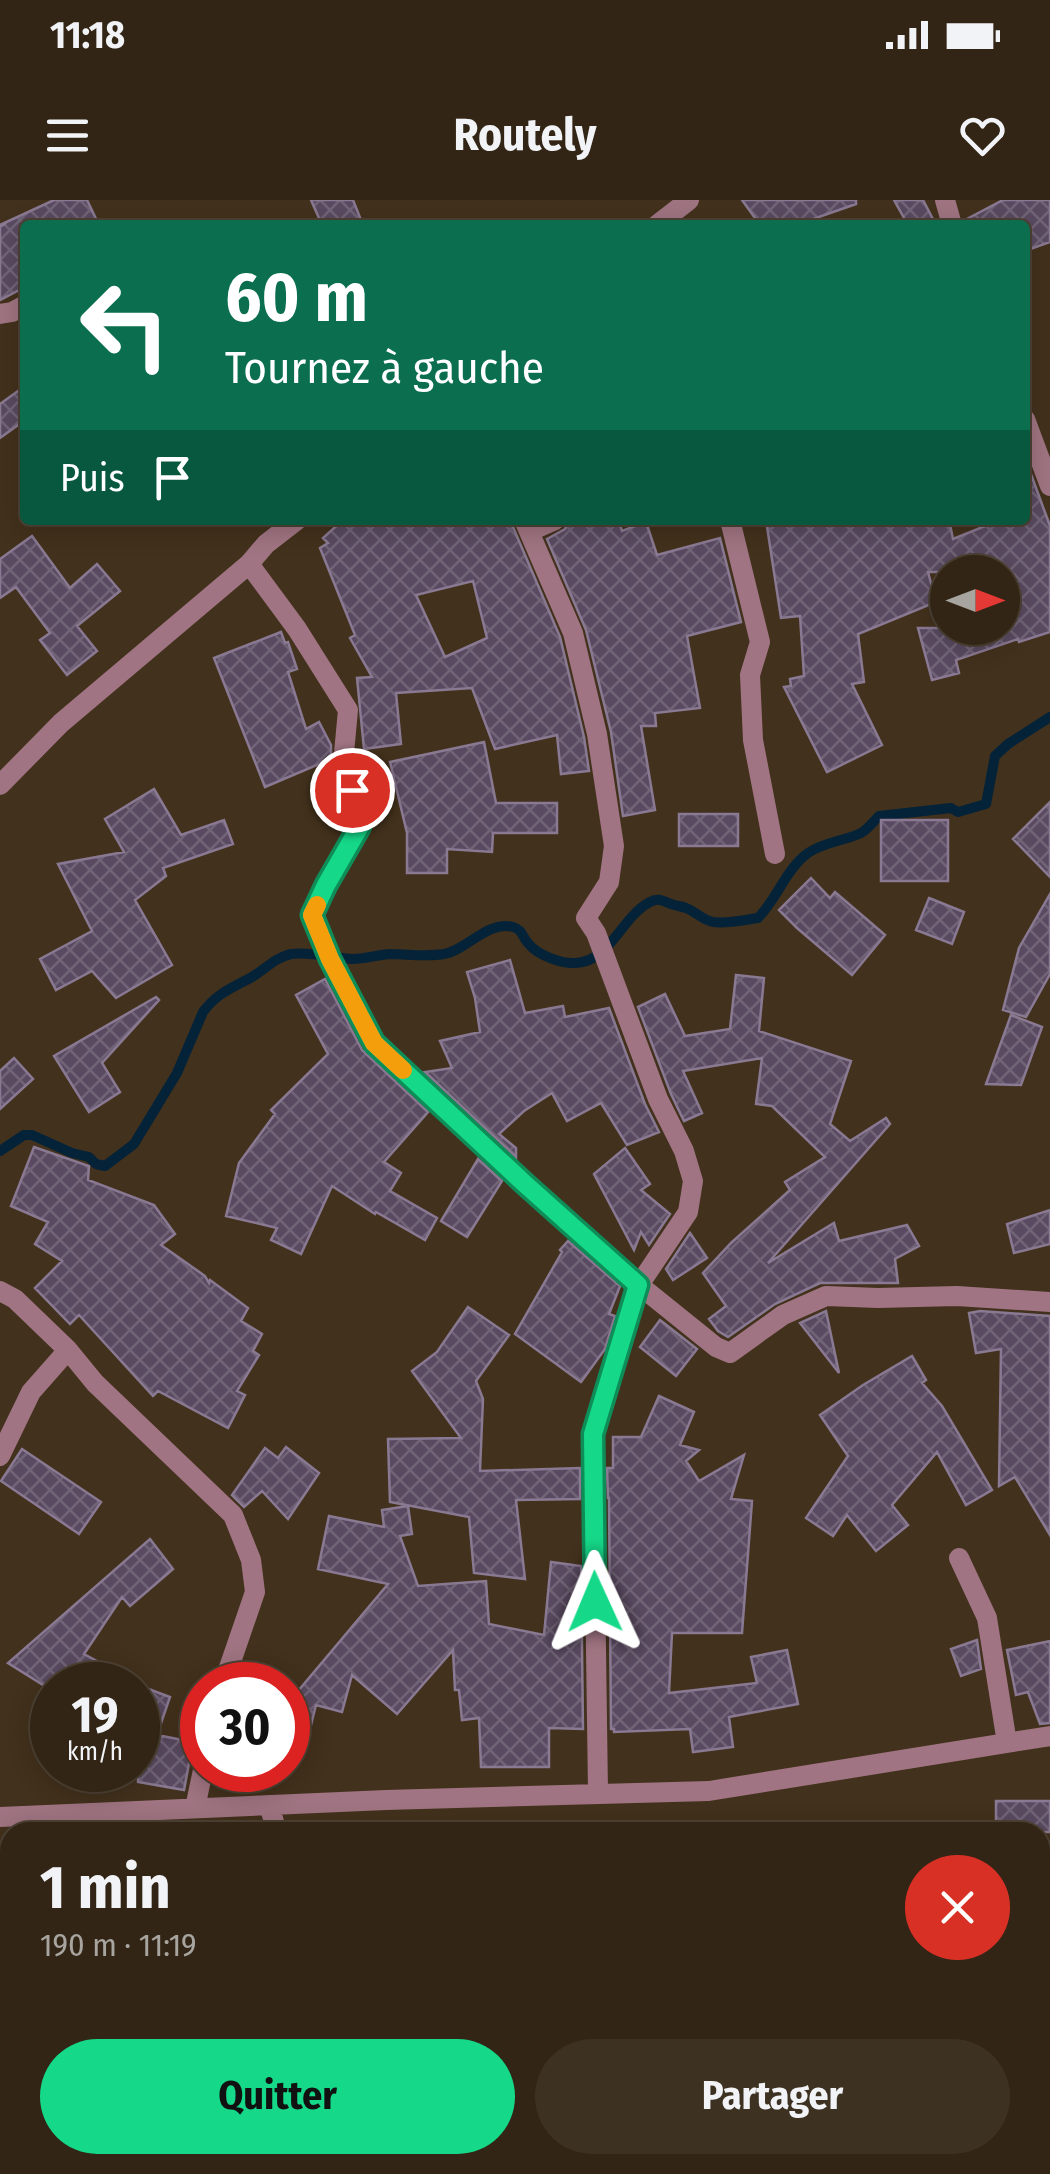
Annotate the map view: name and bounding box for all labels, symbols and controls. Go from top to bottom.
text: 11:18 [50,12,125,58]
icon: menu [40,108,95,163]
text: Routely [453,108,597,162]
icon: heart [955,108,1010,163]
text: 60 m [225,256,368,340]
icon: left [60,260,190,390]
text: Tournez à gauche [225,341,544,395]
icon: arrive [145,450,200,505]
text: Puis [60,455,125,501]
north arrow [930,555,1020,645]
map controls [930,555,1020,645]
pin [310,748,395,833]
icon: arrive [325,763,380,818]
position arrow [543,1550,647,1654]
speed limit sign: 30 [180,1662,310,1792]
text: 19 [71,1685,118,1745]
text: km/h [67,1737,123,1767]
text: 1 min [40,1852,171,1924]
button: close [905,1855,1010,1960]
text: 190 m · 11:19 [40,1926,197,1964]
button: Quitter [40,2039,515,2154]
button: Partager [535,2039,1010,2154]

